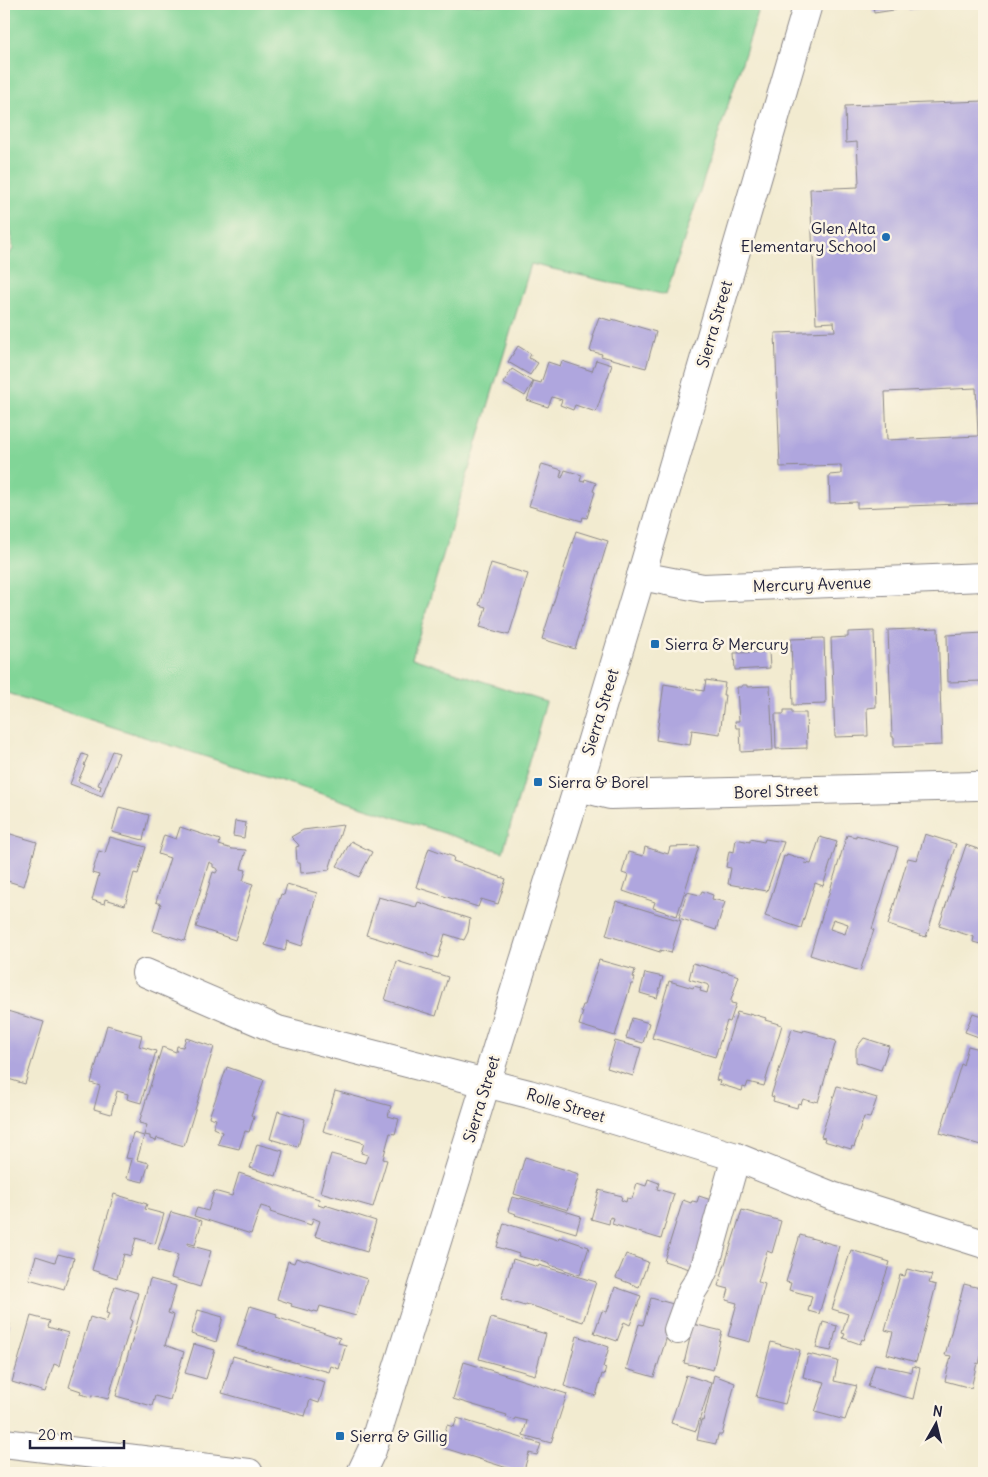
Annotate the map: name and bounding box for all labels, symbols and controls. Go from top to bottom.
place label: Glen Alta Elementary School [741,218,876,256]
marker: Glen Alta Elementary School [880,231,892,243]
street label: Sierra Street [692,278,736,370]
street label: Mercury Avenue [752,572,872,596]
place label: Sierra & Mercury [665,634,789,654]
marker: Sierra & Mercury [649,638,661,650]
street label: Sierra Street [577,666,623,758]
place label: Sierra & Borel [548,772,649,792]
marker: Sierra & Borel [532,776,544,788]
street label: Borel Street [734,780,819,802]
street label: Sierra Street [458,1053,504,1145]
street label: Rolle Street [524,1084,608,1127]
north arrow [910,1400,960,1450]
text: N [932,1402,944,1421]
scale bar [30,1417,124,1449]
text: 20 m [38,1425,73,1444]
place label: Sierra & Gillig [350,1426,448,1446]
marker: Sierra & Gillig [334,1430,346,1442]

